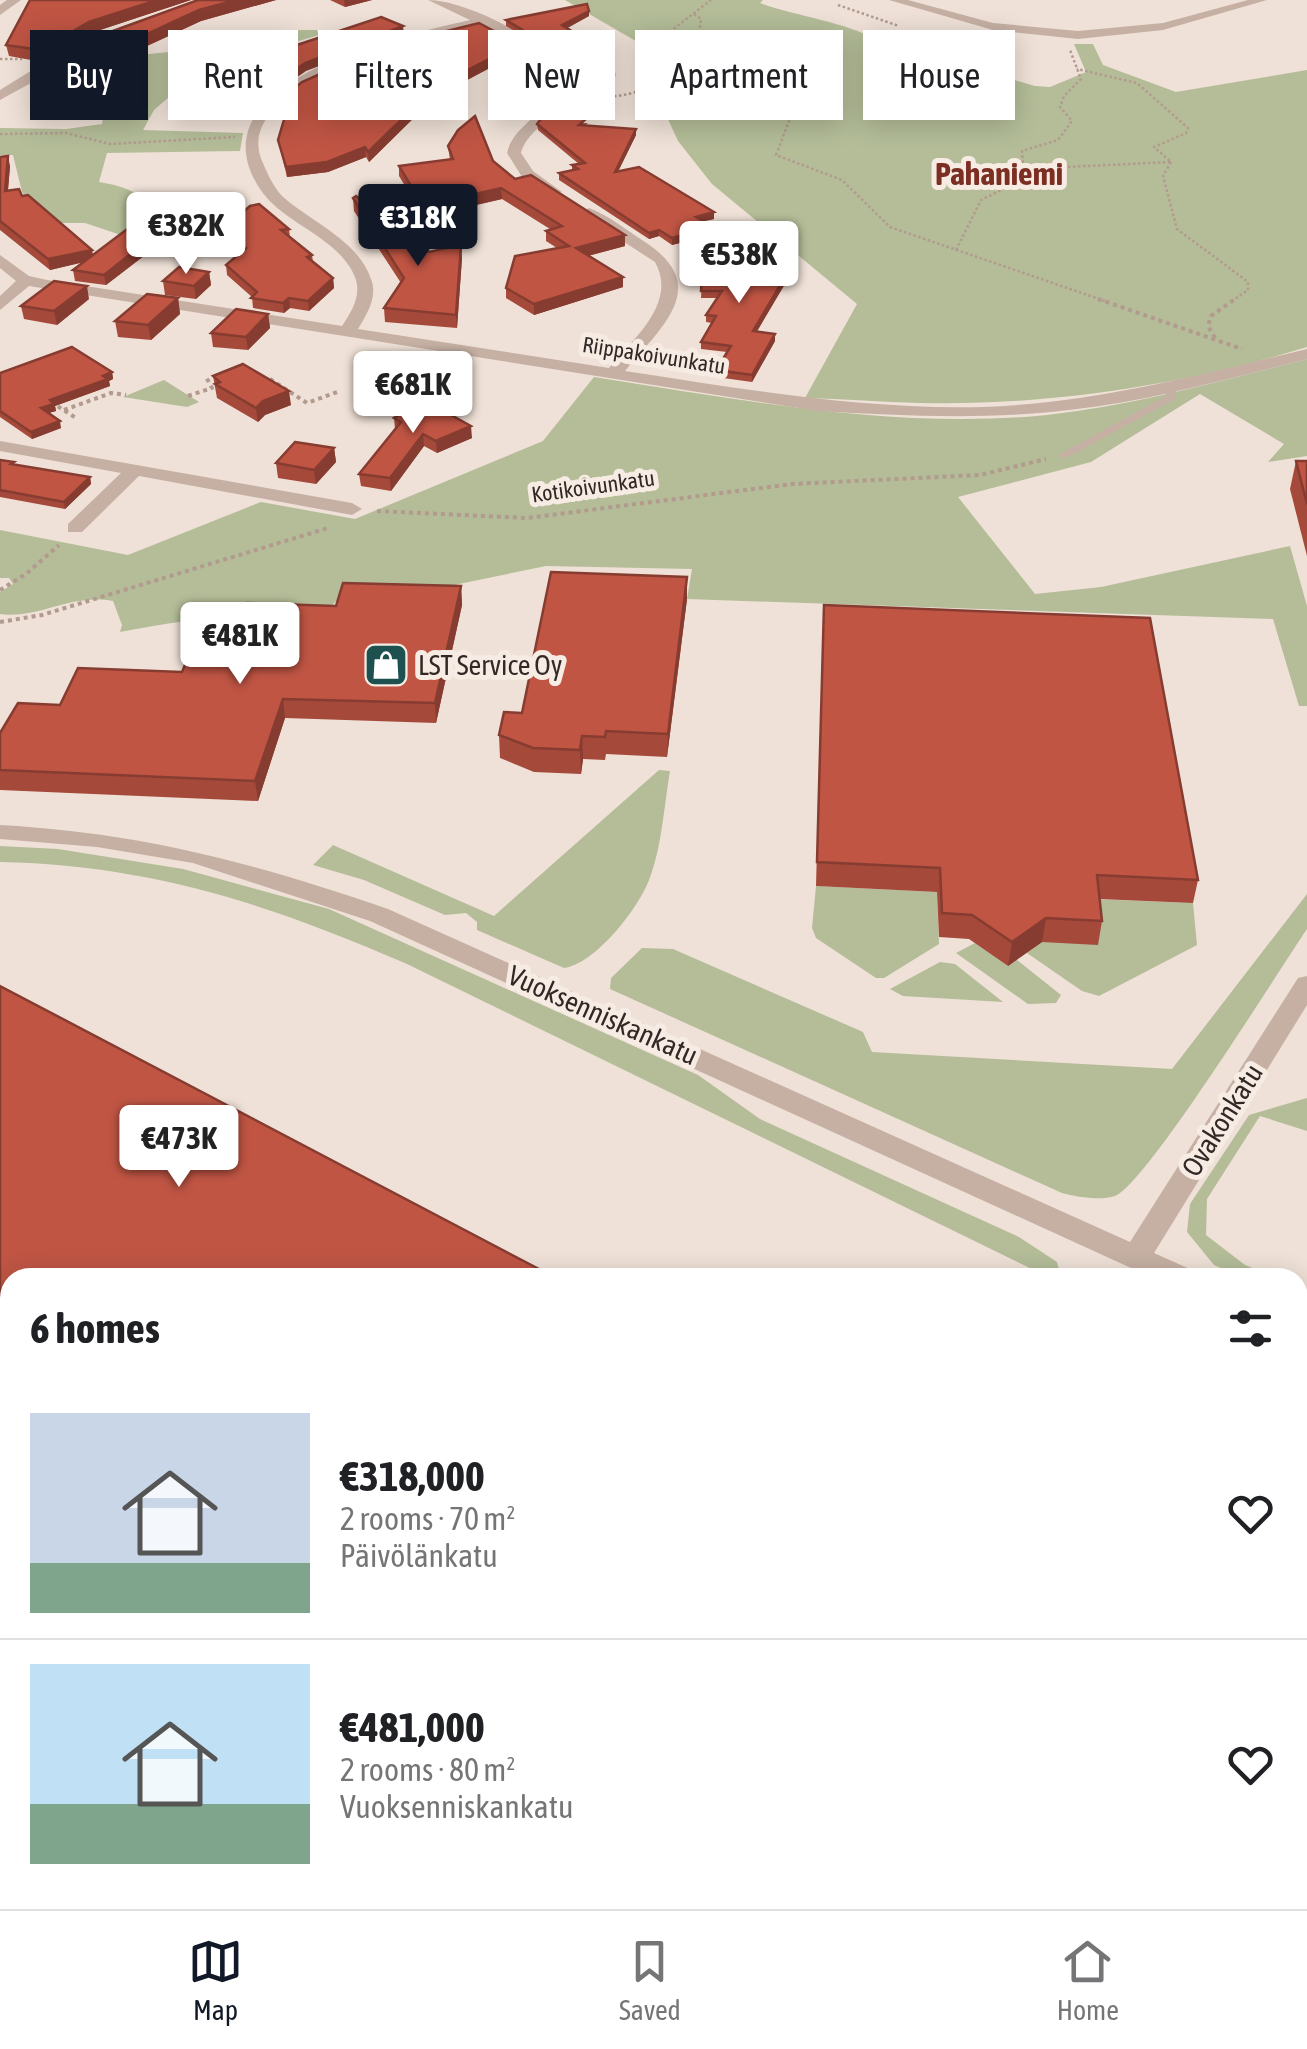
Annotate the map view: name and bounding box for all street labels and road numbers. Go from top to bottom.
street label: Riippakoivunkatu [581,331,727,379]
street label: Kotikoivunkatu [530,465,656,507]
street label: Vuoksenniskankatu [503,959,703,1071]
street label: Ovakonkatu [1175,1058,1269,1182]

